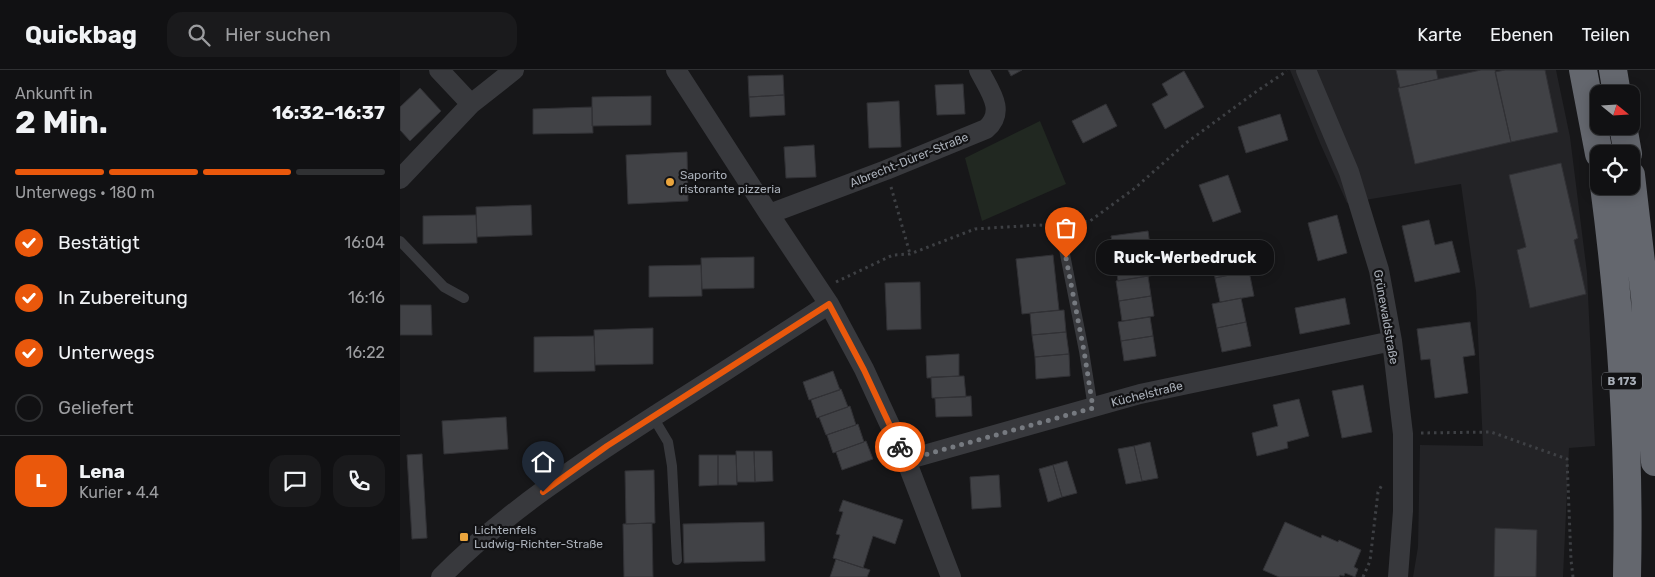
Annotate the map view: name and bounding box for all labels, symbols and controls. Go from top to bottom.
search box [167,12,517,57]
text: Quickbag [25,21,137,49]
icon: search [185,21,213,49]
text: Hier suchen [225,23,331,46]
text: Karte [1417,24,1462,46]
text: Ebenen [1490,24,1554,46]
text: Teilen [1582,24,1630,46]
text: Ankunft in [15,84,93,103]
north arrow [1590,85,1640,135]
map controls [1590,85,1640,195]
text: 16:32–16:37 [272,101,385,124]
text: 2 Min. [15,103,108,141]
street label: Albrecht-Dürer-Straße [848,130,971,190]
button: locate [1590,145,1640,195]
place label: Saporito ristorante pizzeria [680,168,781,196]
marker: Saporito ristorante pizzeria [664,176,676,188]
text: Unterwegs · 180 m [15,183,155,202]
pin [1045,207,1087,258]
icon: bag [1052,214,1080,242]
icon: check [15,229,43,257]
text: Bestätigt [58,231,140,254]
text: 16:04 [344,233,385,252]
callout: Ruck-Werbedruck [1096,240,1274,276]
text: Ruck-Werbedruck [1114,248,1256,267]
street label: Grünewaldstraße [1371,269,1401,366]
icon: check [15,284,43,312]
text: In Zubereitung [58,286,188,309]
text: 16:16 [348,288,385,307]
icon: check [15,339,43,367]
text: Unterwegs [58,341,155,364]
text: 16:22 [346,343,385,362]
road number: B 173 [1602,372,1642,390]
street label: Küchelstraße [1110,378,1185,410]
text: Geliefert [58,396,134,419]
courier [875,422,925,472]
icon: bike [886,433,914,461]
pin [522,441,564,492]
icon: home [529,448,557,476]
button: chat [269,455,321,507]
button: phone [333,455,385,507]
text: Lena [79,460,125,483]
text: L [35,469,47,492]
text: Kurier · 4.4 [79,483,159,502]
place label: Lichtenfels Ludwig-Richter-Straße [474,523,603,551]
marker: Lichtenfels Ludwig-Richter-Straße [458,531,470,543]

